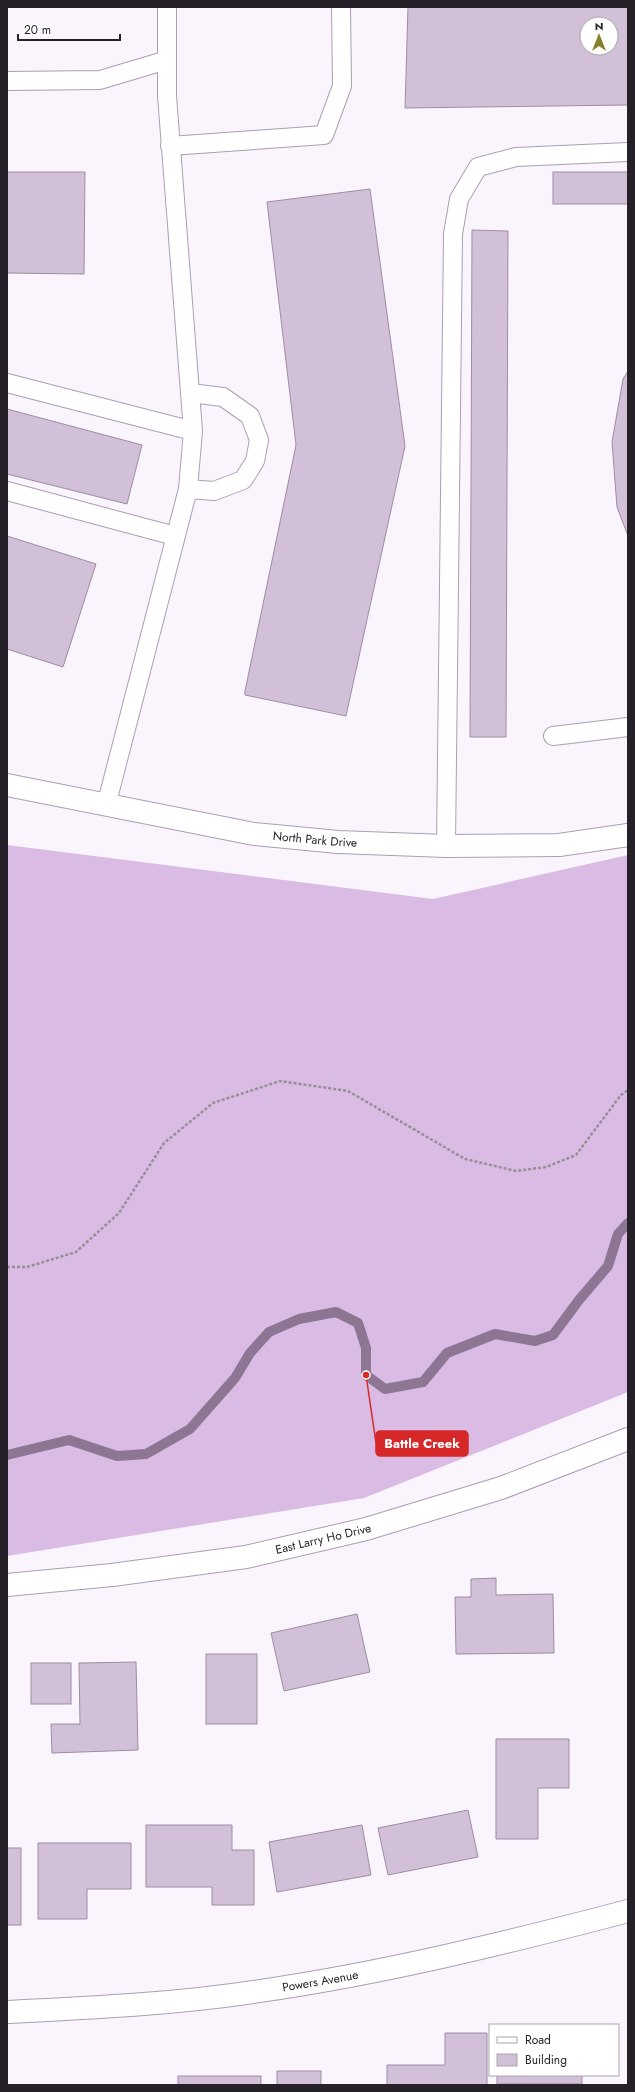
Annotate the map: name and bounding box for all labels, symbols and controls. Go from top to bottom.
scale bar [18,16,120,42]
north arrow [579,16,619,56]
text: N [595,18,603,34]
text: 20 m [24,21,51,39]
street label: North Park Drive [272,827,357,852]
callout: Battle Creek [376,1431,468,1456]
text: Battle Creek [384,1434,460,1453]
street label: East Larry Ho Drive [274,1519,373,1559]
street label: Powers Avenue [281,1966,360,1997]
legend [489,2024,619,2076]
text: Road [525,2031,551,2049]
text: Building [525,2051,567,2069]

